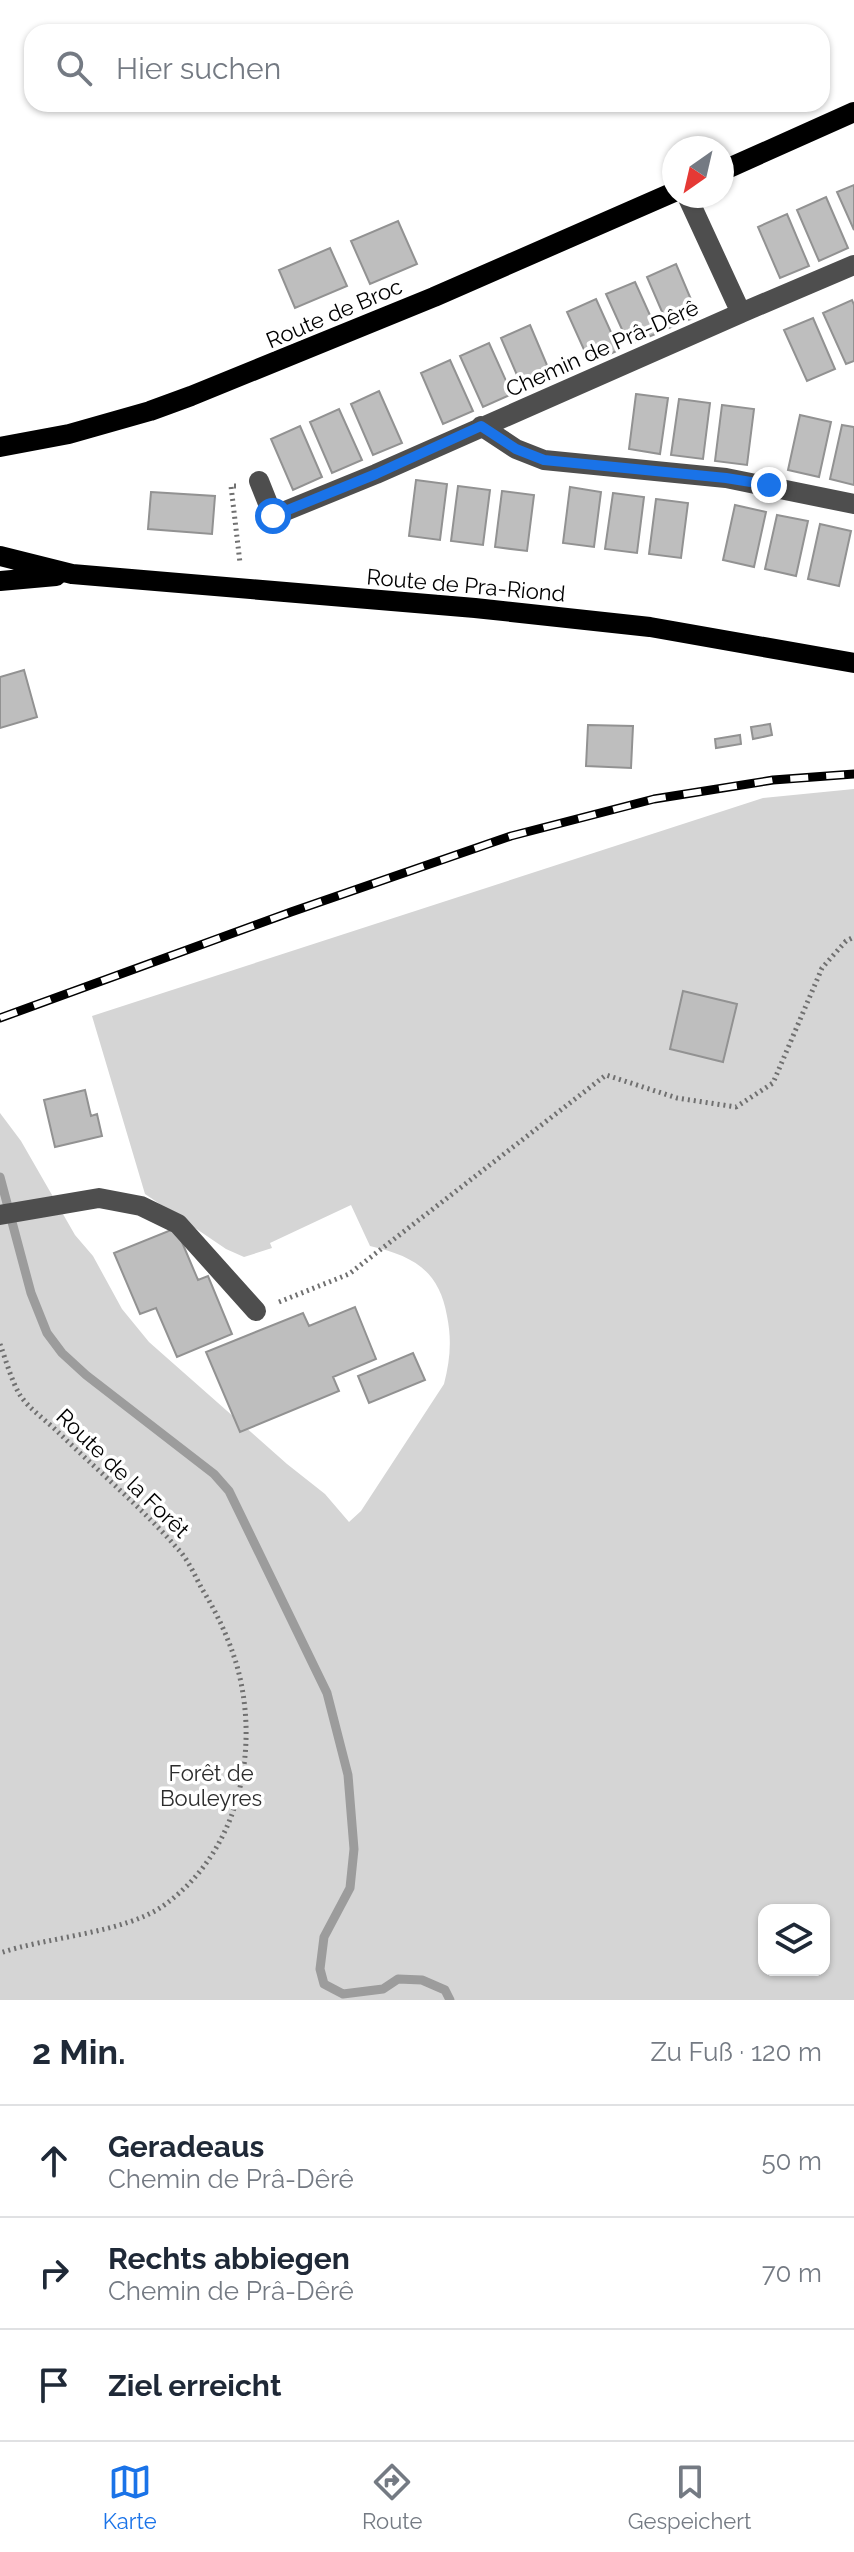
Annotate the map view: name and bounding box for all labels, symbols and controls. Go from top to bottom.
search box [24,24,830,112]
icon: search [52,46,96,90]
text: Hier suchen [116,51,281,86]
north arrow [662,136,734,208]
street label: Route de Broc [262,273,406,353]
street label: Chemin de Prâ-Dêrê [502,294,702,402]
route end [751,467,787,503]
route start [255,498,291,534]
street label: Route de Pra-Riond [366,563,566,607]
street label: Route de la Forêt [51,1403,195,1543]
park label: Forêt de Bouleyres [160,1760,262,1811]
map controls [758,1904,830,1976]
button: layers [758,1904,830,1976]
text: 2 Min. [32,2032,126,2072]
text: Zu Fuß · 120 m [650,2037,822,2067]
text: Geradeaus [108,2129,264,2164]
icon: ahead [32,2139,76,2183]
text: 50 m [761,2146,822,2176]
text: Chemin de Prâ-Dêrê [108,2164,354,2194]
text: Rechts abbiegen [108,2241,350,2276]
icon: right [32,2251,76,2295]
text: 70 m [762,2258,822,2288]
text: Chemin de Prâ-Dêrê [108,2276,354,2306]
icon: arrive [32,2363,76,2407]
text: Ziel erreicht [108,2368,281,2403]
tab: Karte [103,2460,157,2534]
tab: Route [362,2460,422,2534]
tab: Gespeichert [628,2460,751,2534]

